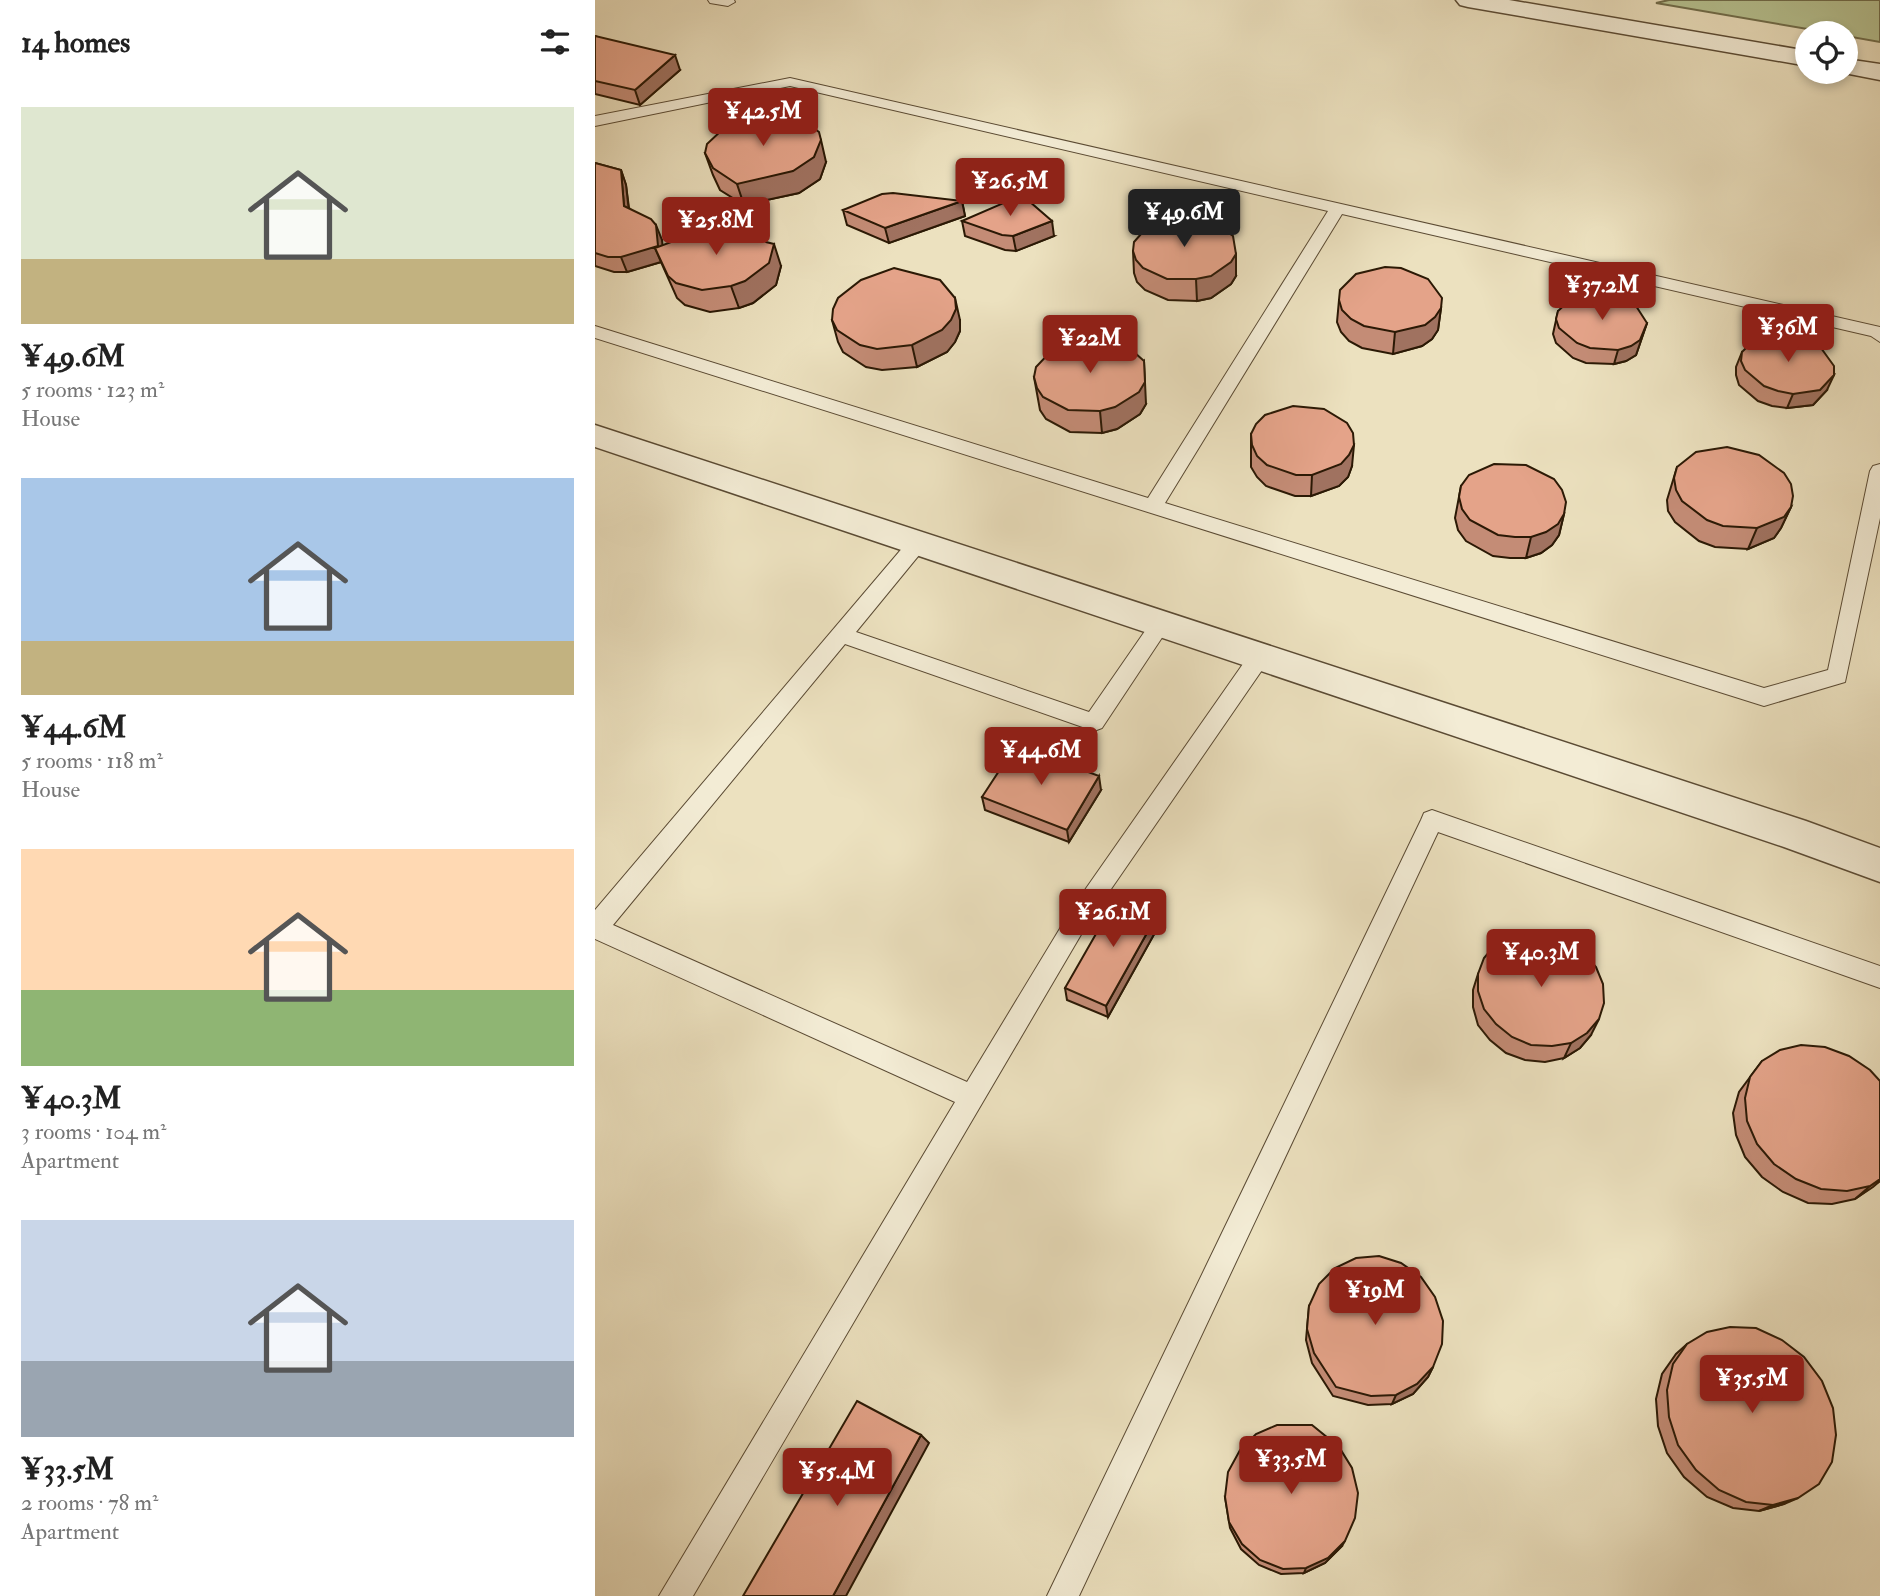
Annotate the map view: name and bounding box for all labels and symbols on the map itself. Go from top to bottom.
pin: ¥42.5M [706,88,820,148]
pin: ¥26.5M [953,158,1067,218]
pin: ¥49.6M [1127,190,1241,249]
pin: ¥25.8M [659,198,773,257]
pin: ¥37.2M [1545,262,1659,322]
pin: ¥36M [1747,304,1829,364]
pin: ¥22M [1049,316,1131,375]
pin: ¥44.6M [984,728,1098,787]
pin: ¥26.1M [1056,890,1170,949]
pin: ¥40.3M [1484,930,1598,989]
pin: ¥19M [1334,1268,1416,1327]
pin: ¥35.5M [1695,1356,1809,1415]
pin: ¥33.5M [1234,1436,1348,1496]
pin: ¥55.4M [780,1448,894,1508]

